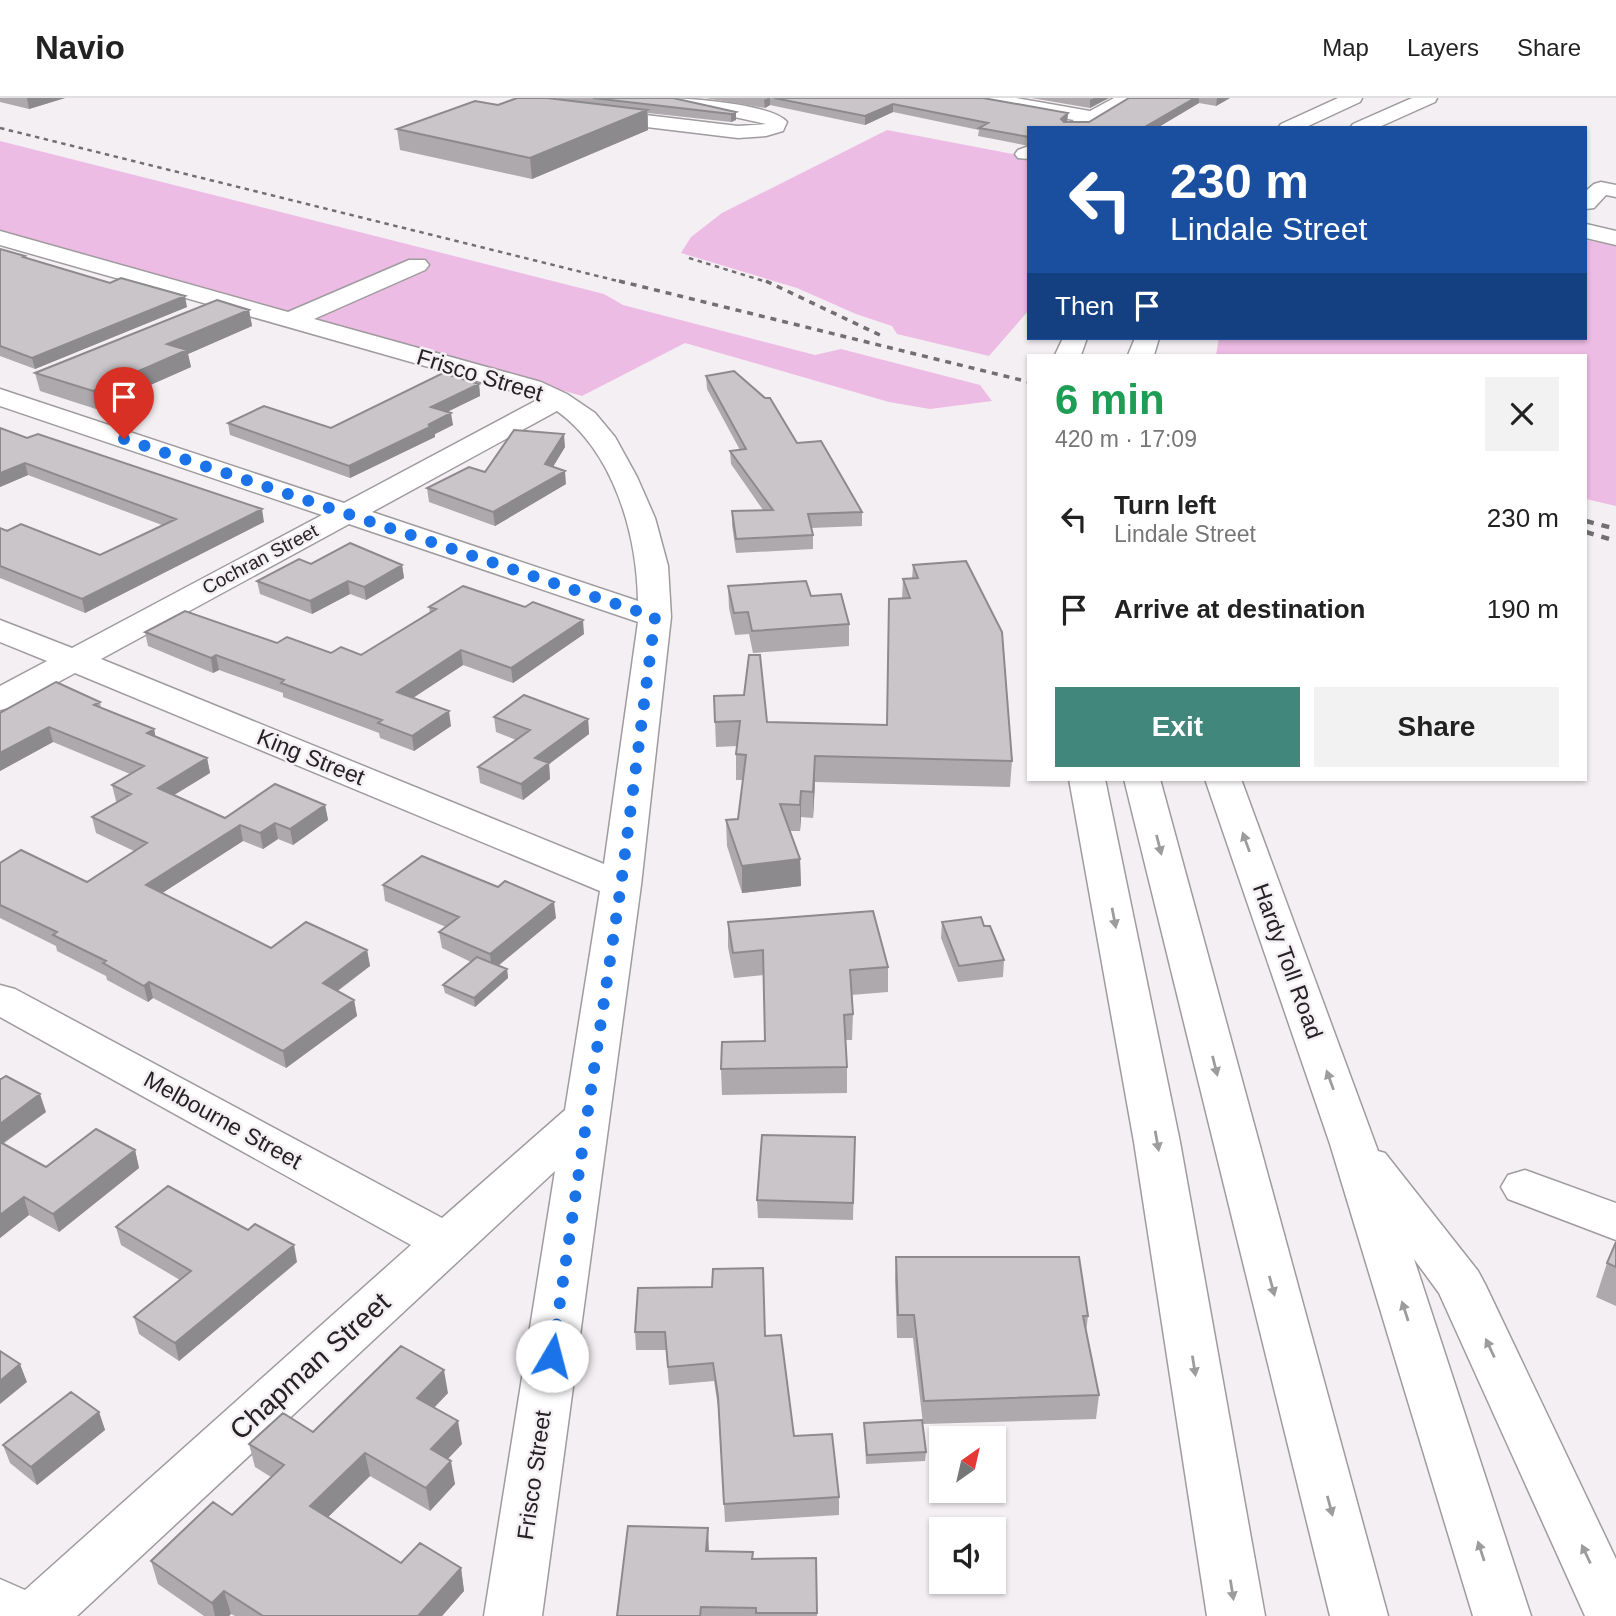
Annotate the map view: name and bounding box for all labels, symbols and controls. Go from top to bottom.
text: Navio [35,29,125,66]
text: Map [1322,34,1369,61]
text: Layers [1407,34,1479,61]
text: Share [1517,34,1581,61]
icon: left [1055,154,1146,245]
text: 230 m [1170,154,1309,208]
text: Lindale Street [1170,211,1367,247]
icon: arrive [1128,287,1166,325]
text: Then [1055,291,1114,321]
street label: Frisco Street [414,344,547,407]
pin [94,367,154,439]
text: 6 min [1055,376,1165,423]
button: close [1485,377,1559,451]
icon: arrive [105,378,143,416]
text: 420 m · 17:09 [1055,426,1197,452]
text: Turn left [1114,490,1216,520]
icon: left [1055,500,1093,538]
text: 230 m [1487,503,1559,533]
street label: Cochran Street [199,519,322,598]
text: Lindale Street [1114,521,1256,547]
icon: arrive [1055,591,1093,629]
text: Arrive at destination [1114,594,1365,624]
text: 190 m [1487,594,1559,624]
button: Exit [1055,687,1300,767]
button: Share [1314,687,1559,767]
street label: King Street [253,724,369,791]
one-way arrow [1240,831,1251,852]
one-way arrow [1154,834,1165,856]
street label: Hardy Toll Road [1248,880,1328,1042]
one-way arrow [1109,907,1120,929]
one-way arrow [1210,1055,1221,1077]
street label: Melbourne Street [140,1066,307,1174]
one-way arrow [1324,1069,1335,1090]
one-way arrow [1152,1130,1163,1152]
one-way arrow [1267,1275,1278,1297]
street label: Chapman Street [224,1286,396,1446]
one-way arrow [1400,1300,1410,1321]
position arrow [515,1319,589,1393]
one-way arrow [1484,1338,1495,1358]
one-way arrow [1189,1355,1200,1377]
street label: Frisco Street [512,1408,556,1541]
north arrow [929,1426,1006,1503]
map controls [929,1426,1006,1594]
one-way arrow [1325,1495,1336,1517]
button: sound [929,1517,1006,1594]
one-way arrow [1476,1540,1486,1561]
one-way arrow [1580,1544,1591,1564]
one-way arrow [1227,1579,1238,1601]

